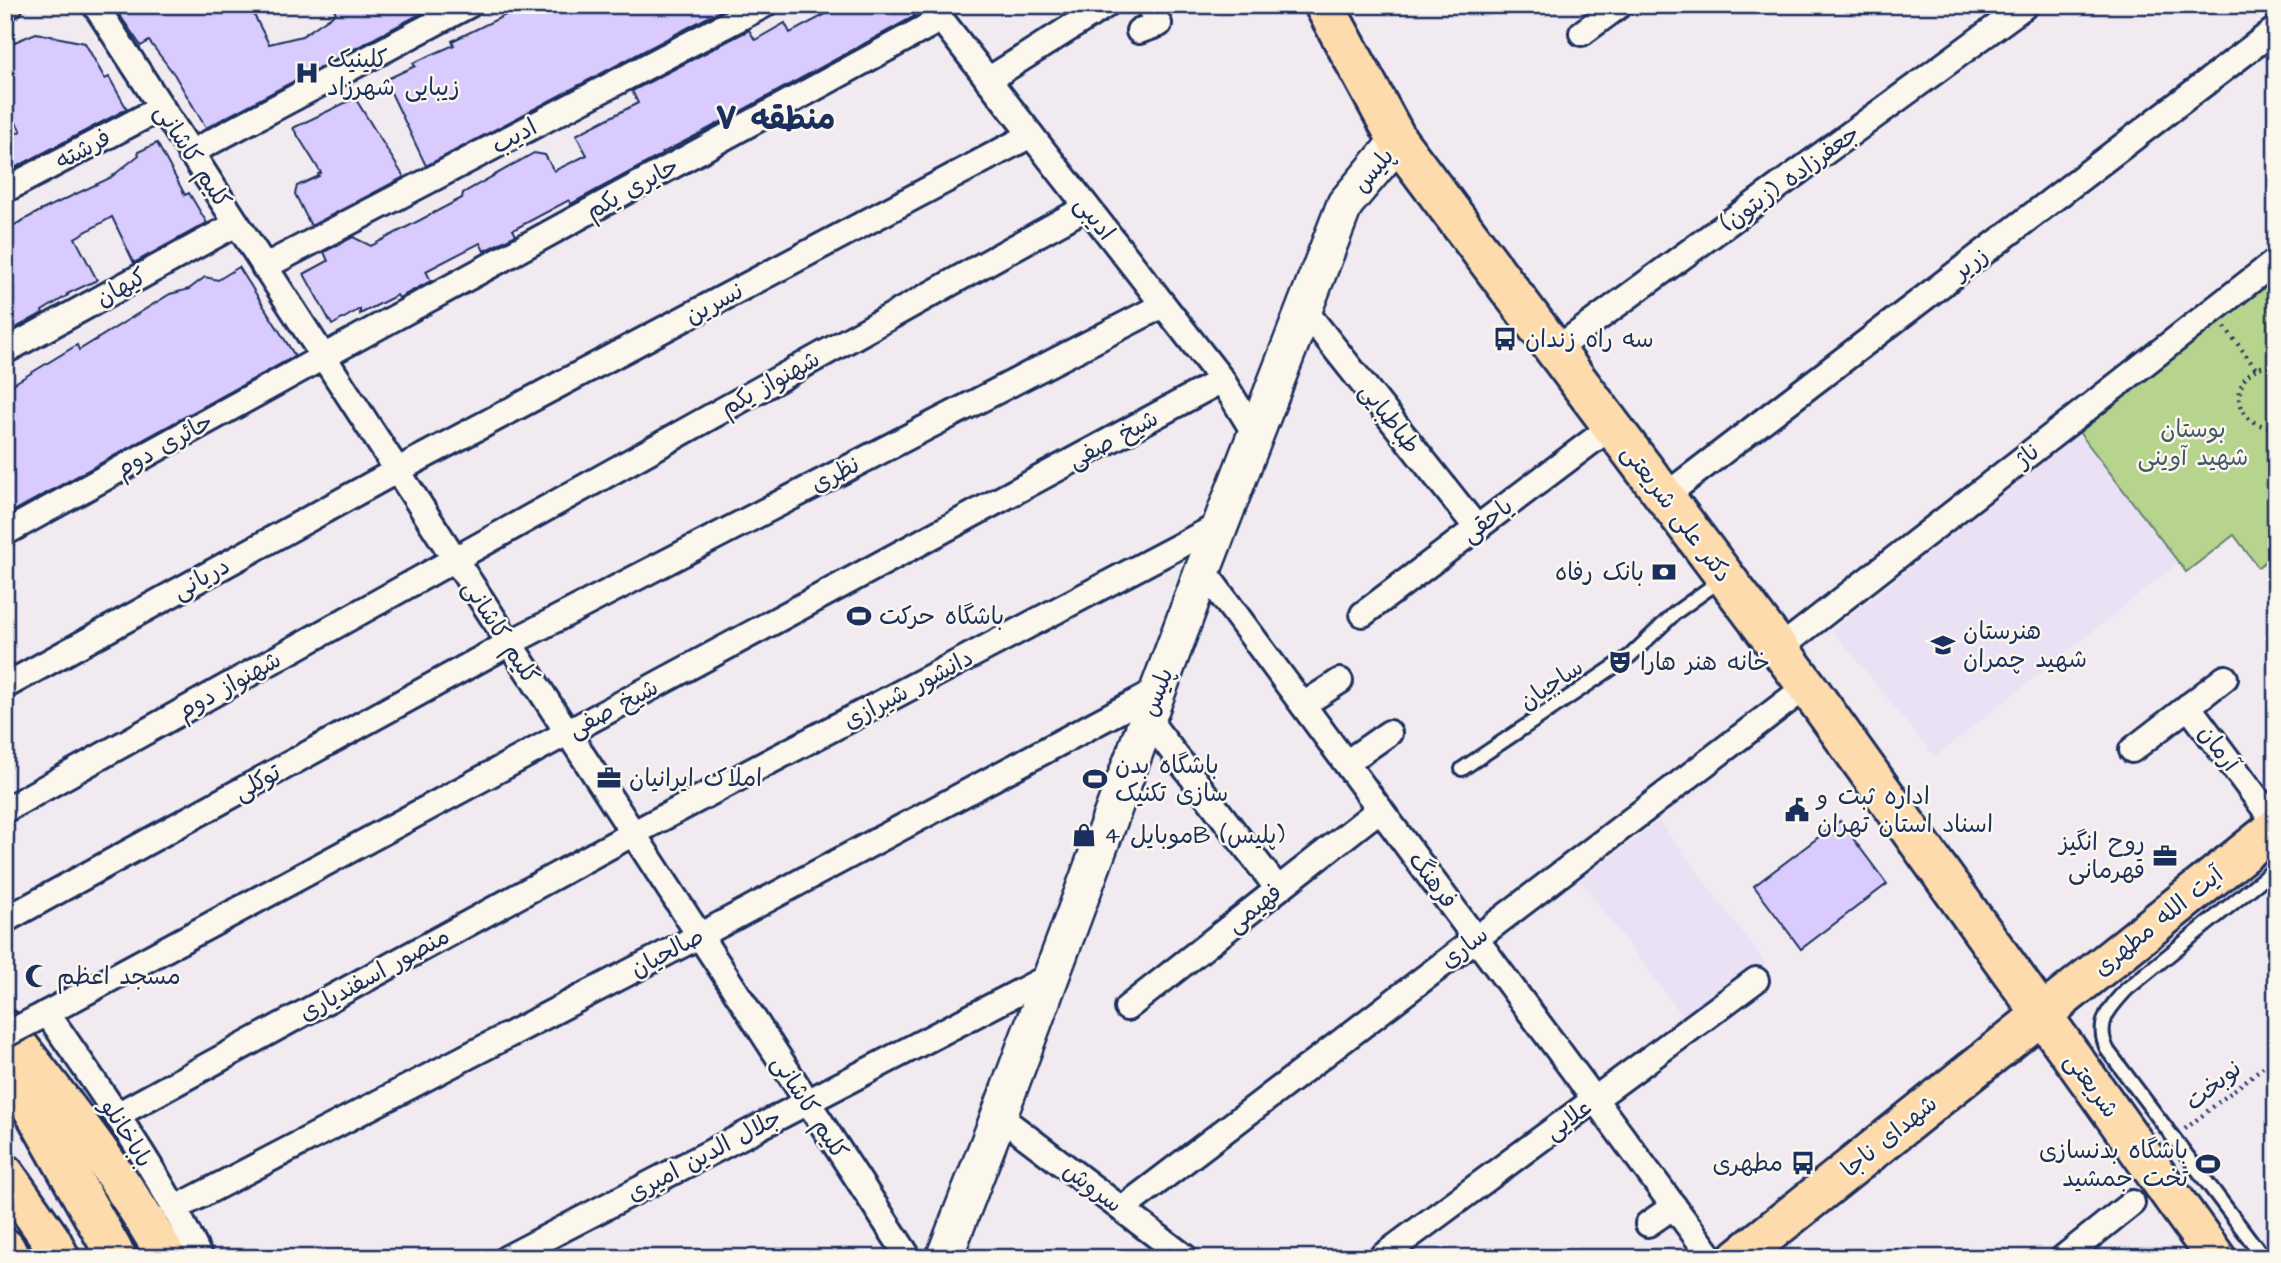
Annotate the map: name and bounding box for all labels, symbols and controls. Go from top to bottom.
place label: کلینیک زیبایی شهرزاد [327,43,460,105]
hospital icon: کلینیک زیبایی شهرزاد [293,59,321,87]
district label: منطقه ۷ [715,97,835,142]
street label: کلیم کاشانی [146,98,239,216]
street label: ادیب [486,111,543,163]
street label: جعفرزاده (زیتون) [1714,117,1867,241]
street label: فرشته [50,121,117,179]
street label: پلیس [1345,141,1403,200]
street label: حایری یکم [580,149,685,228]
street label: ادیبی [1066,189,1123,248]
street label: زریر [1944,239,1996,290]
street label: کیهان [90,260,153,316]
street label: نسرین [679,274,750,333]
place label: سه راه زندان [1525,323,1654,357]
bus stop icon: سه راه زندان [1491,325,1519,353]
street label: شهنواز یکم [715,343,826,425]
street label: طباطبایی [1351,376,1428,461]
street label: شیخ صفی [1062,402,1165,478]
street label: حائری دوم [110,405,220,487]
park label: بوستان شهید آوینی [2138,413,2248,475]
street label: ناژ [2007,435,2047,477]
street label: دکتر علی شریعتی [1613,437,1740,590]
street label: نظری [805,448,866,502]
street label: یاحقی [1455,490,1521,552]
street label: دریانی [167,549,236,608]
place label: بانک رفاه [1555,556,1644,590]
bank icon: بانک رفاه [1650,558,1678,586]
street label: کلیم کاشانی [454,574,547,692]
place label: باشگاه حرکت [879,600,1004,634]
sports icon: باشگاه حرکت [845,602,873,630]
place label: هنرستان شهید چمران [1963,615,2087,677]
school or university icon: هنرستان شهید چمران [1929,631,1957,659]
street label: دانشور شیرازی [838,641,979,738]
street label: شهنواز دوم [171,643,288,729]
place label: خانه هنر هارا [1640,646,1770,680]
theatre icon: خانه هنر هارا [1606,648,1634,676]
street label: ساجیان [1513,651,1590,719]
street label: پلیس [1133,663,1183,722]
street label: شیخ صفی [562,671,665,747]
street label: آرمان [2189,718,2248,780]
place label: باشگاه بدن سازی تکنیک [1115,749,1228,811]
street label: توکلی [228,756,288,810]
place label: املاک ایرانیان [629,762,762,796]
office icon: املاک ایرانیان [595,764,623,792]
sports icon: باشگاه بدن سازی تکنیک [1081,765,1109,793]
place label: اداره ثبت و اسناد استان تهران [1815,780,1993,842]
public building icon: اداره ثبت و اسناد استان تهران [1783,796,1811,824]
place label: موبایل 4B (پلیس) [1104,819,1285,853]
shop icon: موبایل 4B (پلیس) [1070,821,1098,849]
place label: روح انگیز قهرمانی [2057,826,2145,888]
office icon: روح انگیز قهرمانی [2151,842,2179,870]
street label: فرهنگ [1399,845,1465,916]
street label: آیت الله مطهری [2086,858,2232,985]
street label: فهیمی [1219,876,1290,941]
street label: ساری [1433,918,1496,977]
street label: منصور اسفندیاری [293,919,456,1030]
street label: صالحیان [625,919,710,986]
place label: مسجد اعظم [57,960,181,994]
mosque icon: مسجد اعظم [23,962,51,990]
street label: شریعتی [2056,1046,2127,1125]
street label: کلیم کاشانی [763,1049,856,1167]
street label: نوبخت [2178,1052,2249,1119]
street label: شهدای ناجا [1834,1087,1945,1186]
street label: علایی [1538,1091,1599,1149]
street label: باباخانلو [91,1092,161,1175]
street label: جلال الدین امیری [621,1101,788,1211]
place label: باشگاه بدنسازى تخت جمشيد [2039,1134,2189,1196]
place label: مطهری [1713,1147,1783,1181]
bus stop icon: مطهری [1789,1149,1817,1177]
sports icon: باشگاه بدنسازى تخت جمشيد [2194,1150,2222,1178]
street label: سروش [1055,1154,1129,1222]

